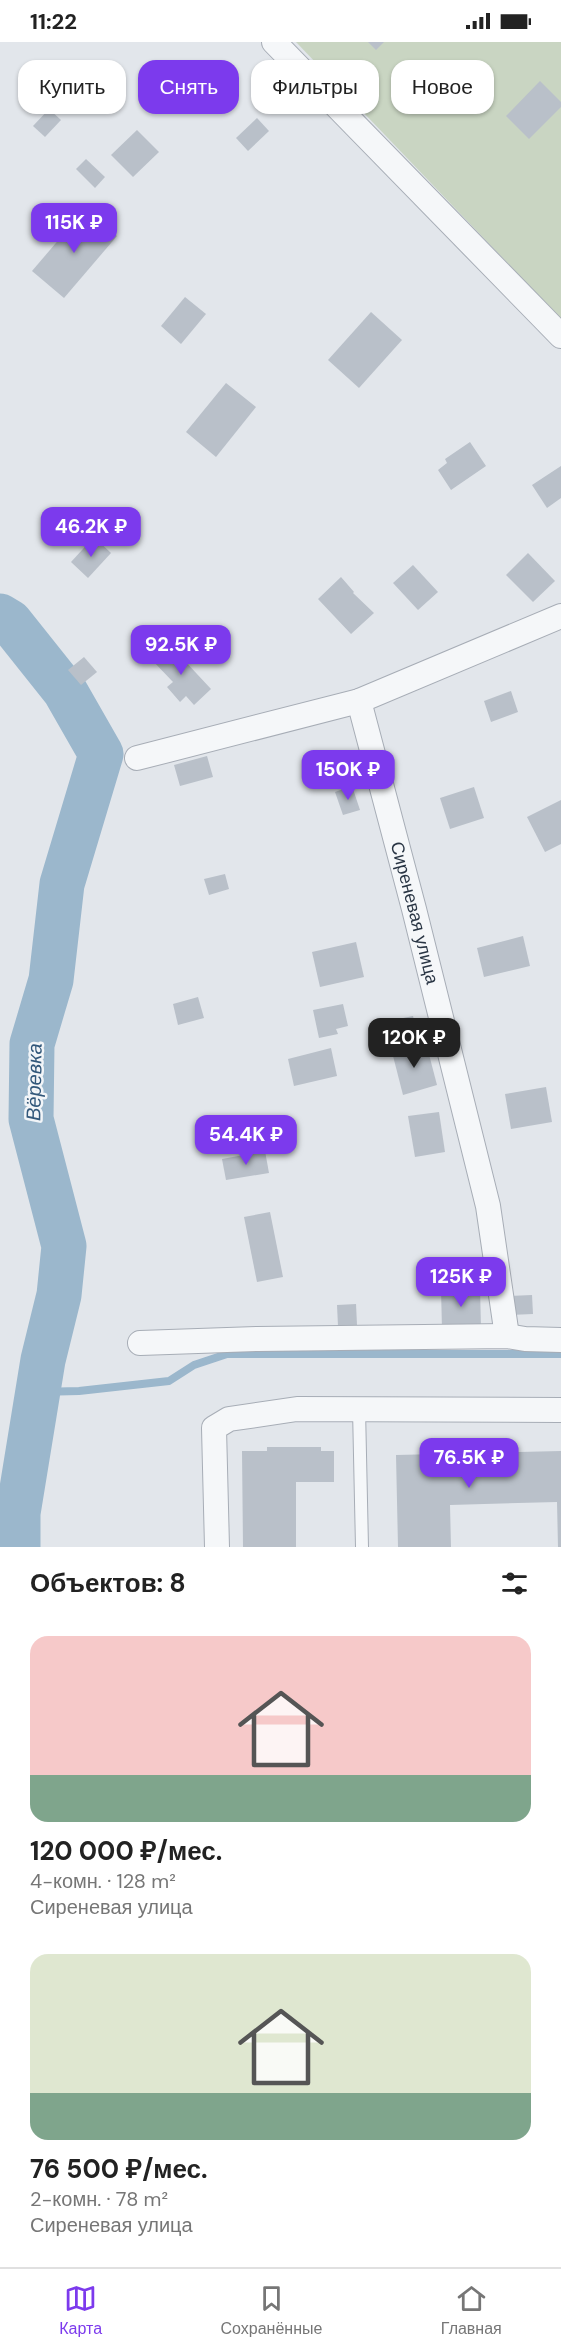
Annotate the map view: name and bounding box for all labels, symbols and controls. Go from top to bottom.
text: 11:22 [30,7,77,36]
chip: Купить [18,60,126,114]
chip: Снять [138,60,239,114]
chip: Фильтры [251,60,379,114]
chip: Новое [391,60,494,114]
pin: 115K ₽ [25,203,123,254]
text: 115K ₽ [45,209,103,235]
pin: 46.2K ₽ [36,507,146,558]
text: 46.2K ₽ [55,513,127,539]
pin: 92.5K ₽ [126,625,236,676]
text: 92.5K ₽ [145,631,217,657]
pin: 150K ₽ [299,750,397,801]
text: 150K ₽ [316,756,380,782]
street label: Сиреневая улица [385,839,445,988]
pin: 120K ₽ [365,1018,463,1069]
text: 120K ₽ [382,1024,446,1050]
water label: Вёревка [20,1043,48,1121]
pin: 54.4K ₽ [191,1115,301,1166]
text: 54.4K ₽ [209,1121,283,1147]
pin: 125K ₽ [412,1257,510,1308]
text: 125K ₽ [430,1263,492,1289]
pin: 76.5K ₽ [414,1438,524,1489]
text: 76.5K ₽ [434,1444,504,1470]
text: Объектов: 8 [30,1566,186,1600]
icon: filters [498,1567,531,1600]
icon: home [227,1675,335,1783]
text: 120 000 ₽/мес. [30,1834,222,1868]
text: 4-комн. · 128 m² [30,1868,176,1894]
text: Сиреневая улица [30,1894,193,1920]
icon: home [227,1993,335,2101]
text: 76 500 ₽/мес. [30,2152,208,2186]
text: 2-комн. · 78 m² [30,2186,168,2212]
text: Сиреневая улица [30,2212,193,2238]
tab: Карта [59,2282,102,2339]
tab: Сохранённые [221,2282,322,2339]
tab: Главная [441,2282,502,2339]

